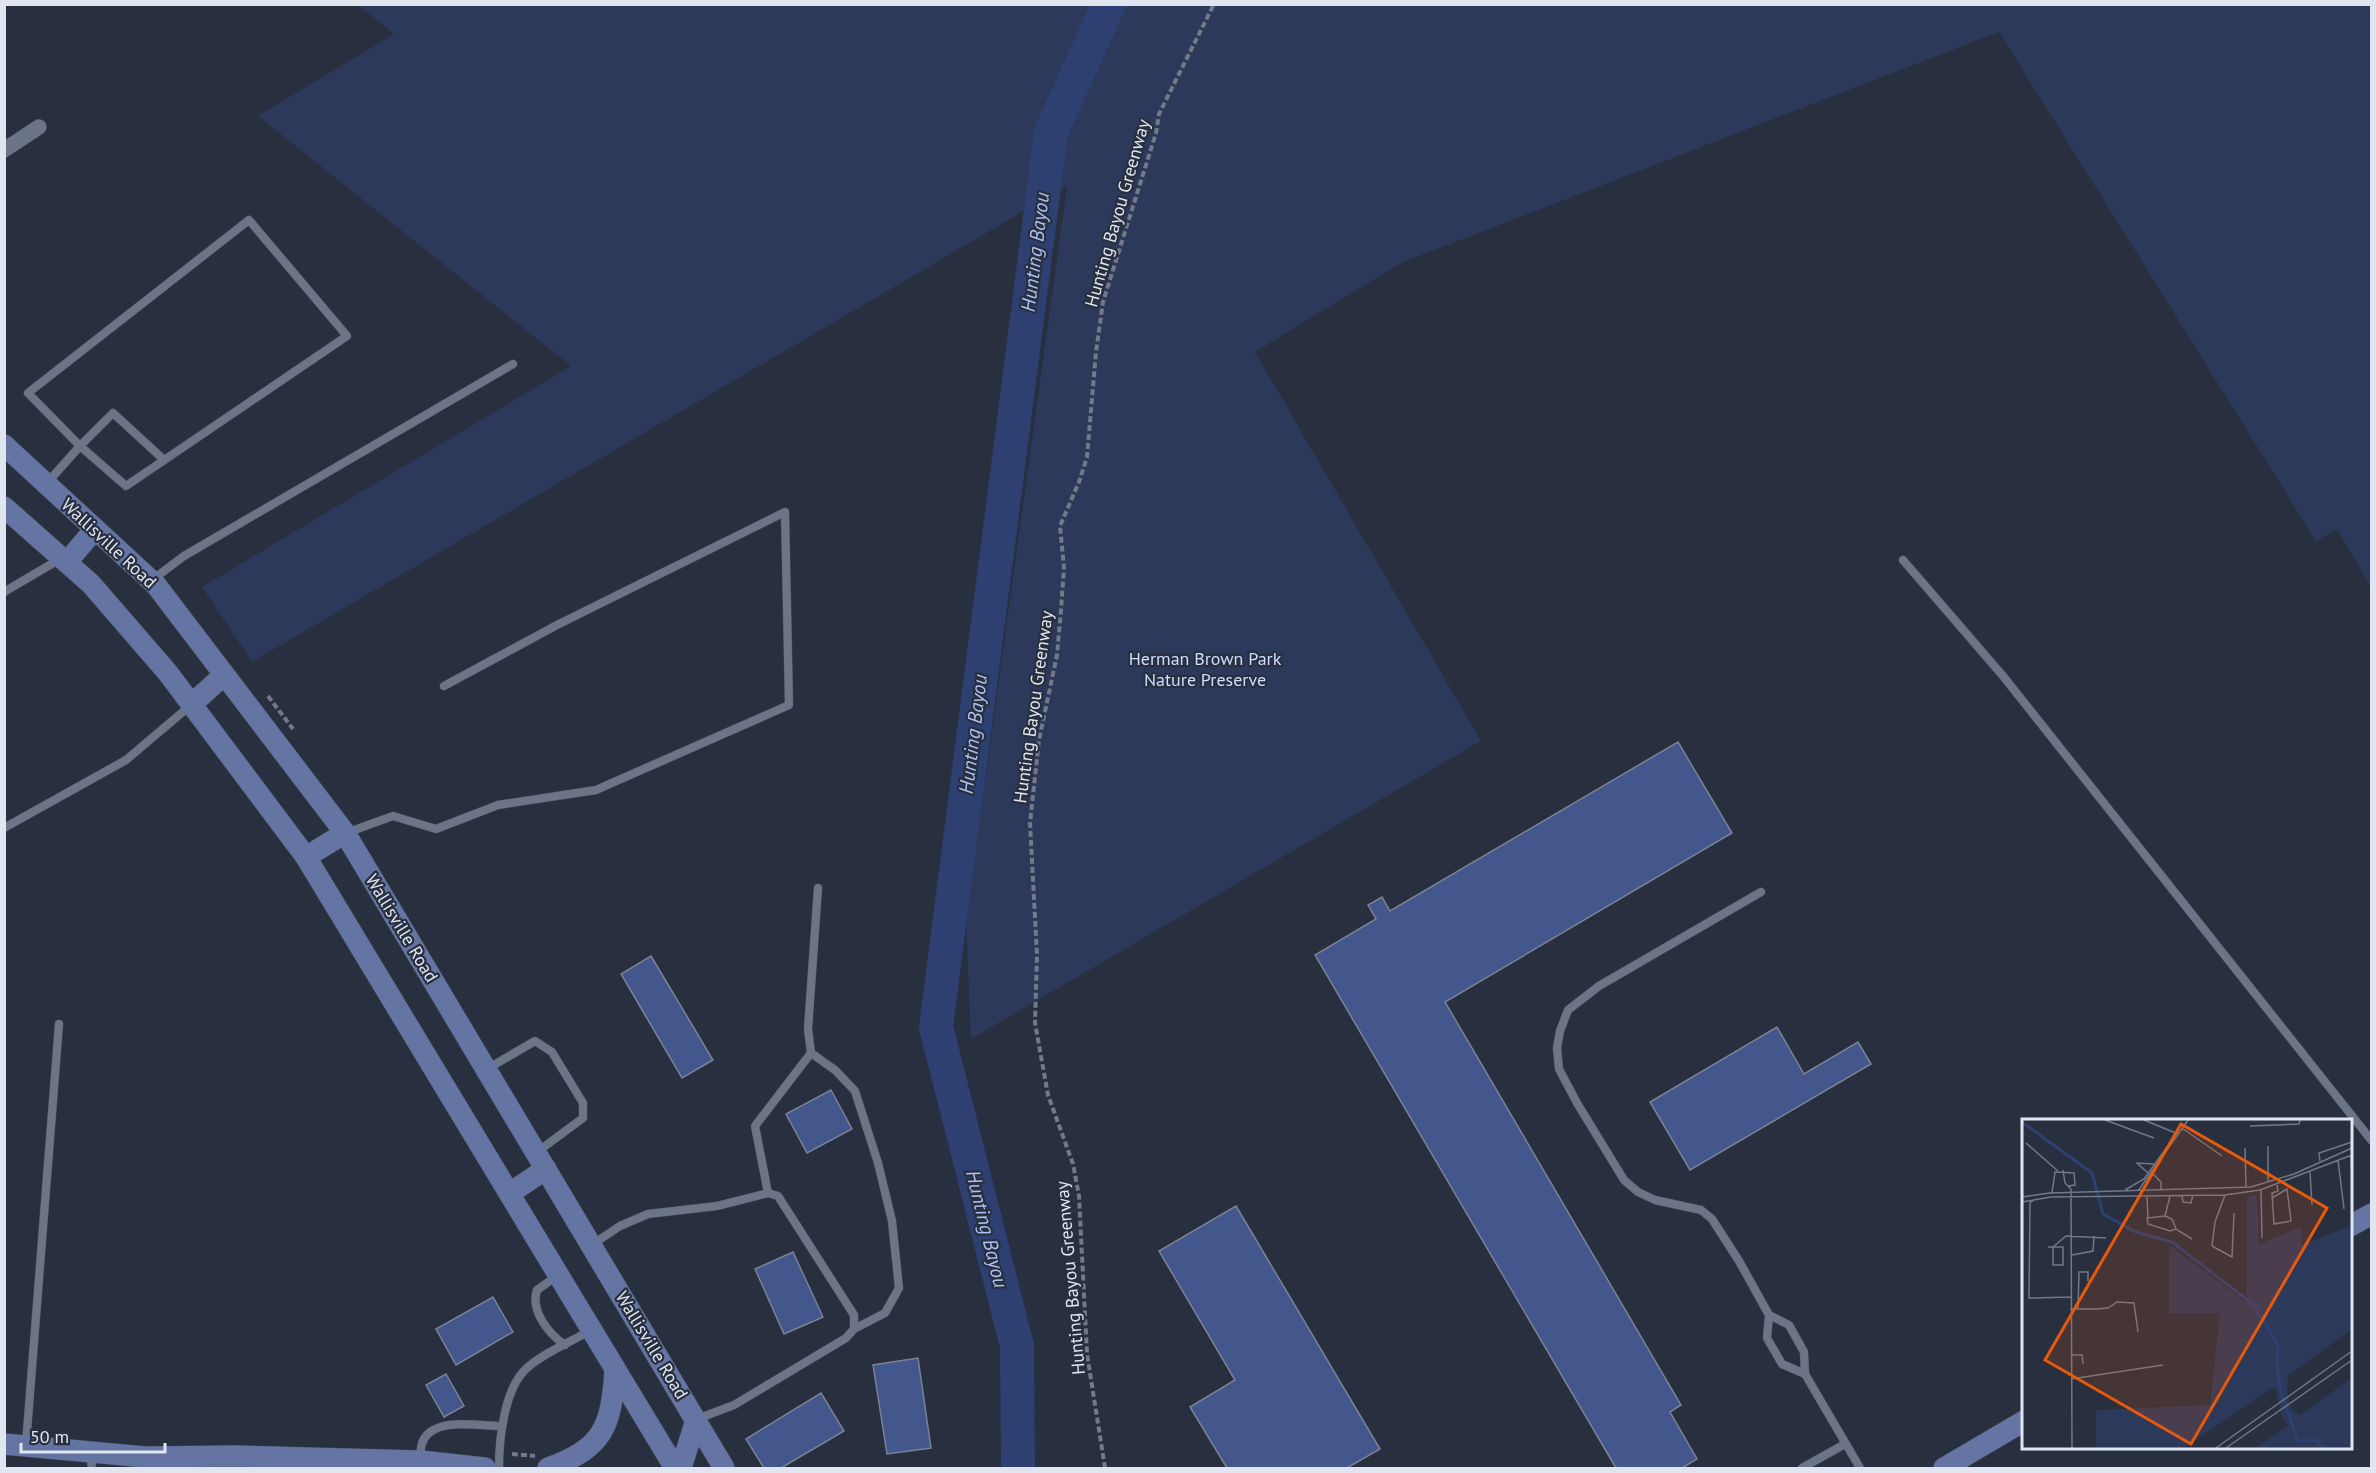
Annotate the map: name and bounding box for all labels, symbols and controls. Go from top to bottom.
street label: Hunting Bayou Greenway [1079,116,1155,310]
water label: Hunting Bayou [1015,191,1055,313]
street label: Wallisville Road [57,493,161,593]
street label: Hunting Bayou Greenway [1008,609,1058,805]
park label: Herman Brown Park Nature Preserve [1129,647,1282,691]
water label: Hunting Bayou [953,673,993,795]
street label: Wallisville Road [361,870,443,986]
inset map [2022,1119,2352,1449]
water label: Hunting Bayou [960,1168,1014,1290]
street label: Hunting Bayou Greenway [1050,1180,1090,1376]
street label: Wallisville Road [611,1287,693,1403]
scale bar [21,1416,165,1454]
text: 50 m [30,1425,69,1448]

